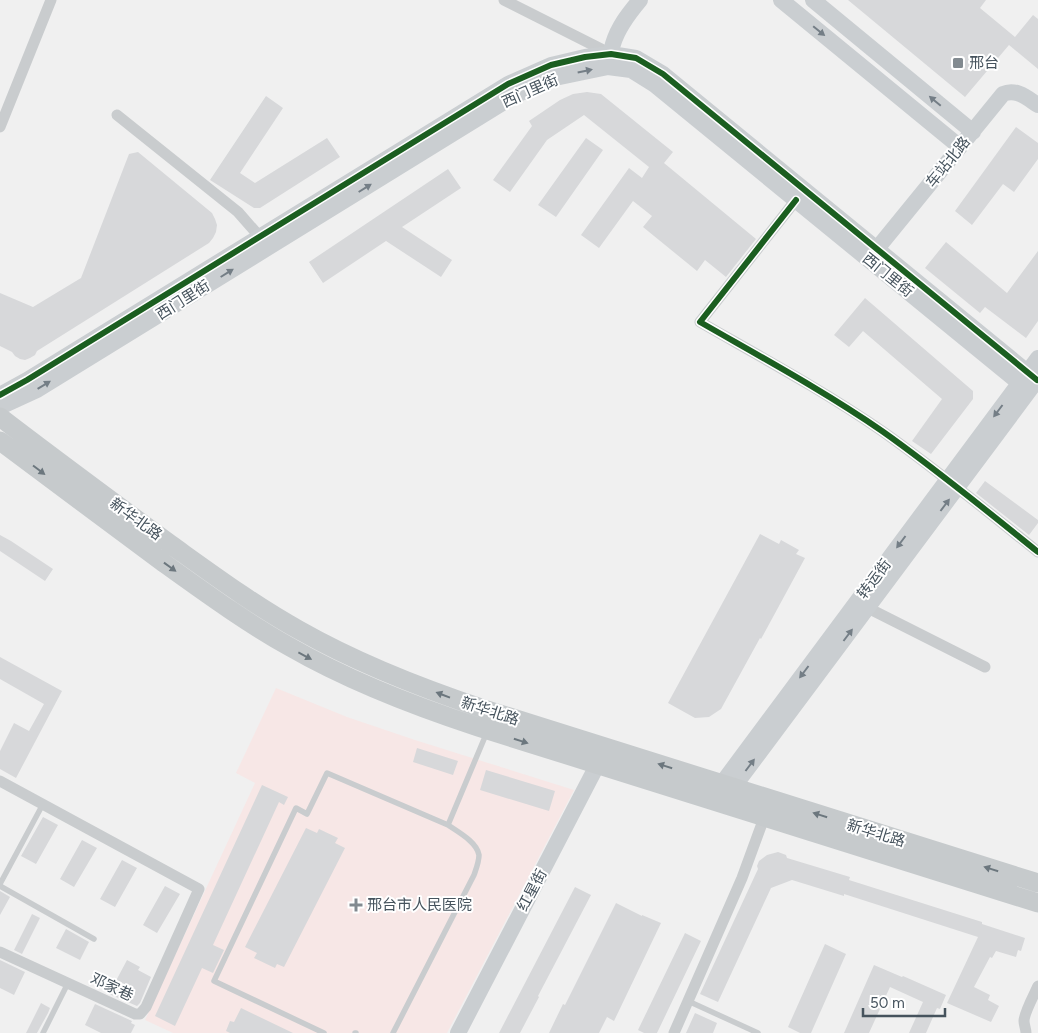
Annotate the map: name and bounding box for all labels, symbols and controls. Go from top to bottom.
one-way arrow [812,25,825,36]
place label: 邢台 [969,54,999,72]
marker: 邢台 [951,56,965,70]
one-way arrow [577,67,592,75]
street label: 西门里街 [499,71,561,111]
one-way arrow [929,95,942,106]
street label: 车站北路 [922,133,974,191]
one-way arrow [358,183,372,192]
street label: 西门里街 [859,249,917,301]
one-way arrow [220,268,233,277]
street label: 西门里街 [153,276,213,324]
one-way arrow [37,381,50,390]
one-way arrow [993,404,1004,417]
one-way arrow [32,465,45,476]
street label: 新华北路 [106,494,166,544]
one-way arrow [940,498,950,512]
one-way arrow [896,535,907,548]
street label: 转运街 [853,556,895,602]
one-way arrow [163,562,176,572]
one-way arrow [842,629,853,642]
one-way arrow [298,652,313,660]
one-way arrow [799,665,810,678]
one-way arrow [435,691,450,699]
street label: 新华北路 [459,693,521,729]
one-way arrow [514,738,529,745]
one-way arrow [745,759,756,772]
one-way arrow [657,762,672,769]
one-way arrow [812,811,827,818]
street label: 新华北路 [845,816,907,850]
one-way arrow [984,864,999,872]
street label: 红星街 [513,866,551,914]
place label: 邢台市人民医院 [367,896,472,914]
marker: 邢台市人民医院 [349,898,363,912]
street label: 邓家巷 [88,969,136,1005]
scale bar [863,986,946,1018]
text: 50 m [870,994,905,1012]

